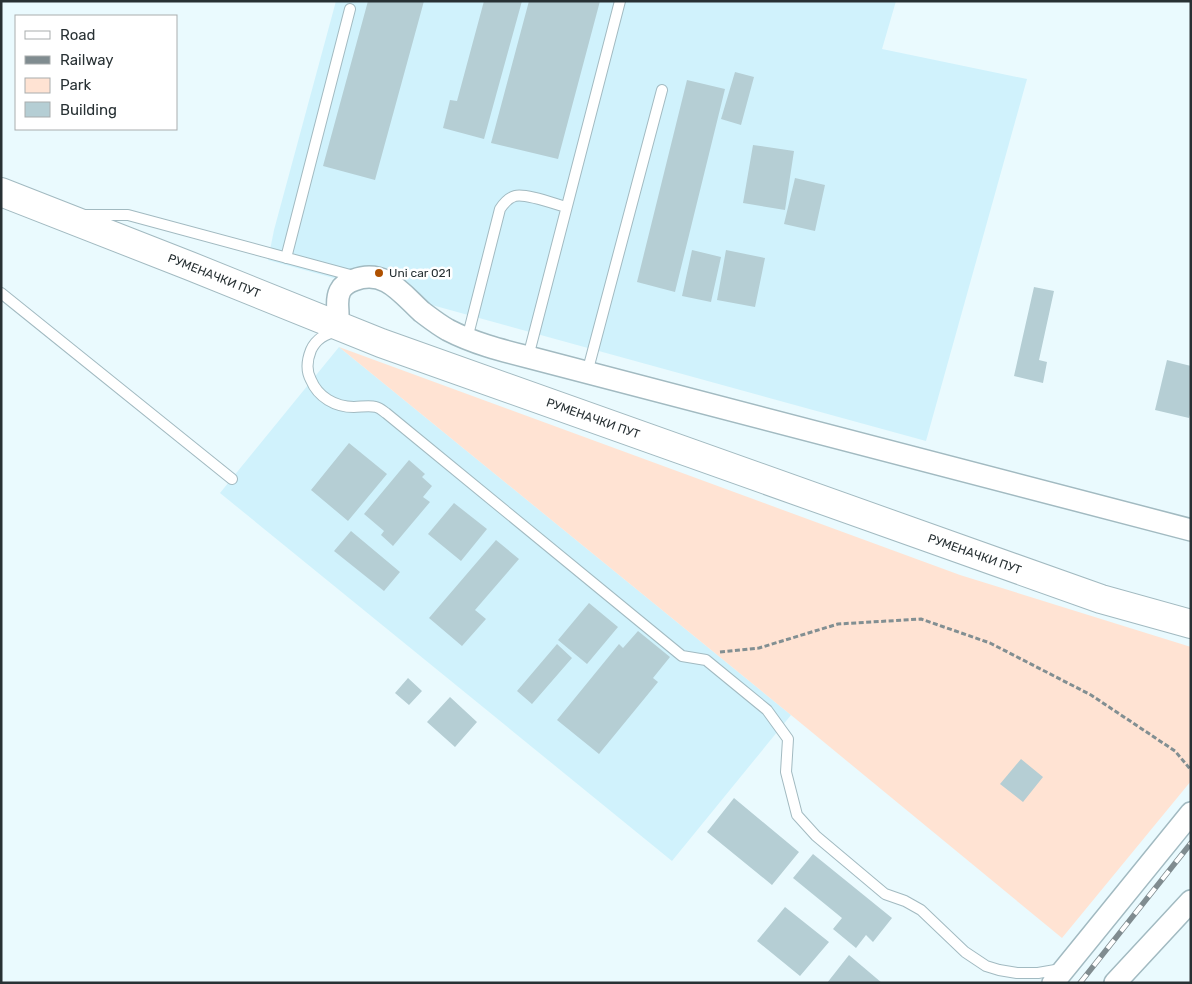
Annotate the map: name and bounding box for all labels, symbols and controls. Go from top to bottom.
legend [15,15,178,130]
text: Road [60,26,96,44]
text: Railway [60,51,114,69]
text: Park [60,76,91,94]
text: Building [60,101,117,119]
street label: РУМЕНАЧКИ ПУТ [166,251,262,301]
place label: Uni car 021 [389,266,451,280]
marker: Uni car 021 [373,267,385,279]
street label: РУМЕНАЧКИ ПУТ [544,395,642,441]
street label: РУМЕНАЧКИ ПУТ [926,531,1023,577]

